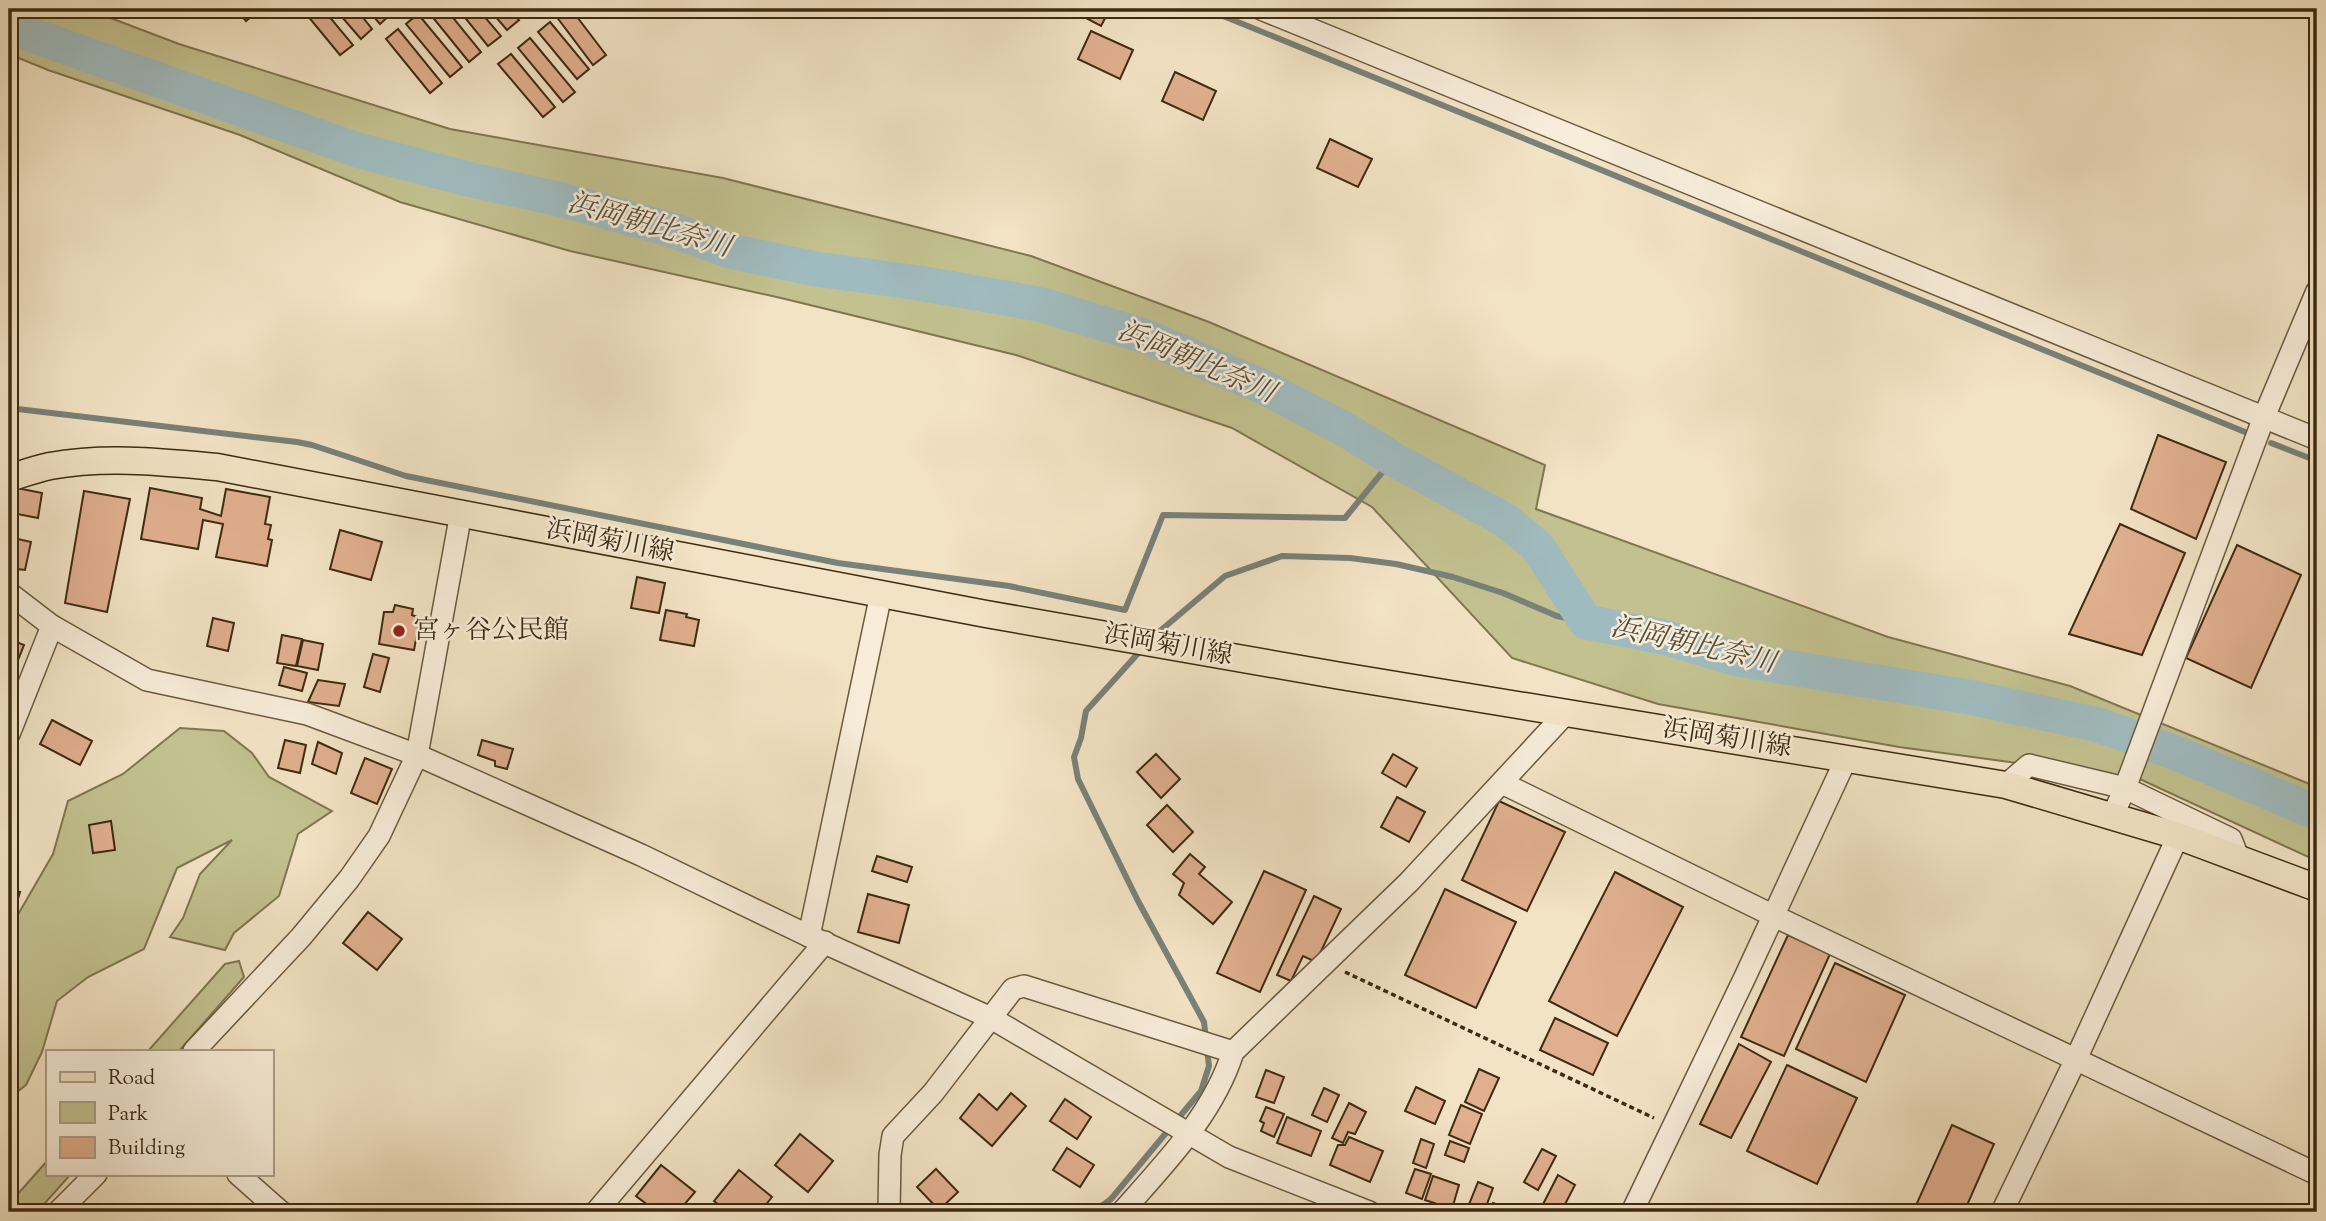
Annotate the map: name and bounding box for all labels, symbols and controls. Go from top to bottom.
water label: 浜岡朝比奈川 [563,184,738,269]
water label: 浜岡朝比奈川 [1111,312,1284,415]
street label: 浜岡菊川線 [543,511,677,573]
water label: 浜岡朝比奈川 [1607,608,1782,685]
place label: 宮ヶ谷公民館 [413,613,569,650]
street label: 浜岡菊川線 [1101,616,1235,676]
marker: 宮ヶ谷公民館 [391,623,407,639]
street label: 浜岡菊川線 [1660,711,1794,767]
legend [46,1050,273,1176]
text: Road [108,1064,155,1094]
text: Park [108,1100,149,1130]
text: Building [108,1134,185,1164]

